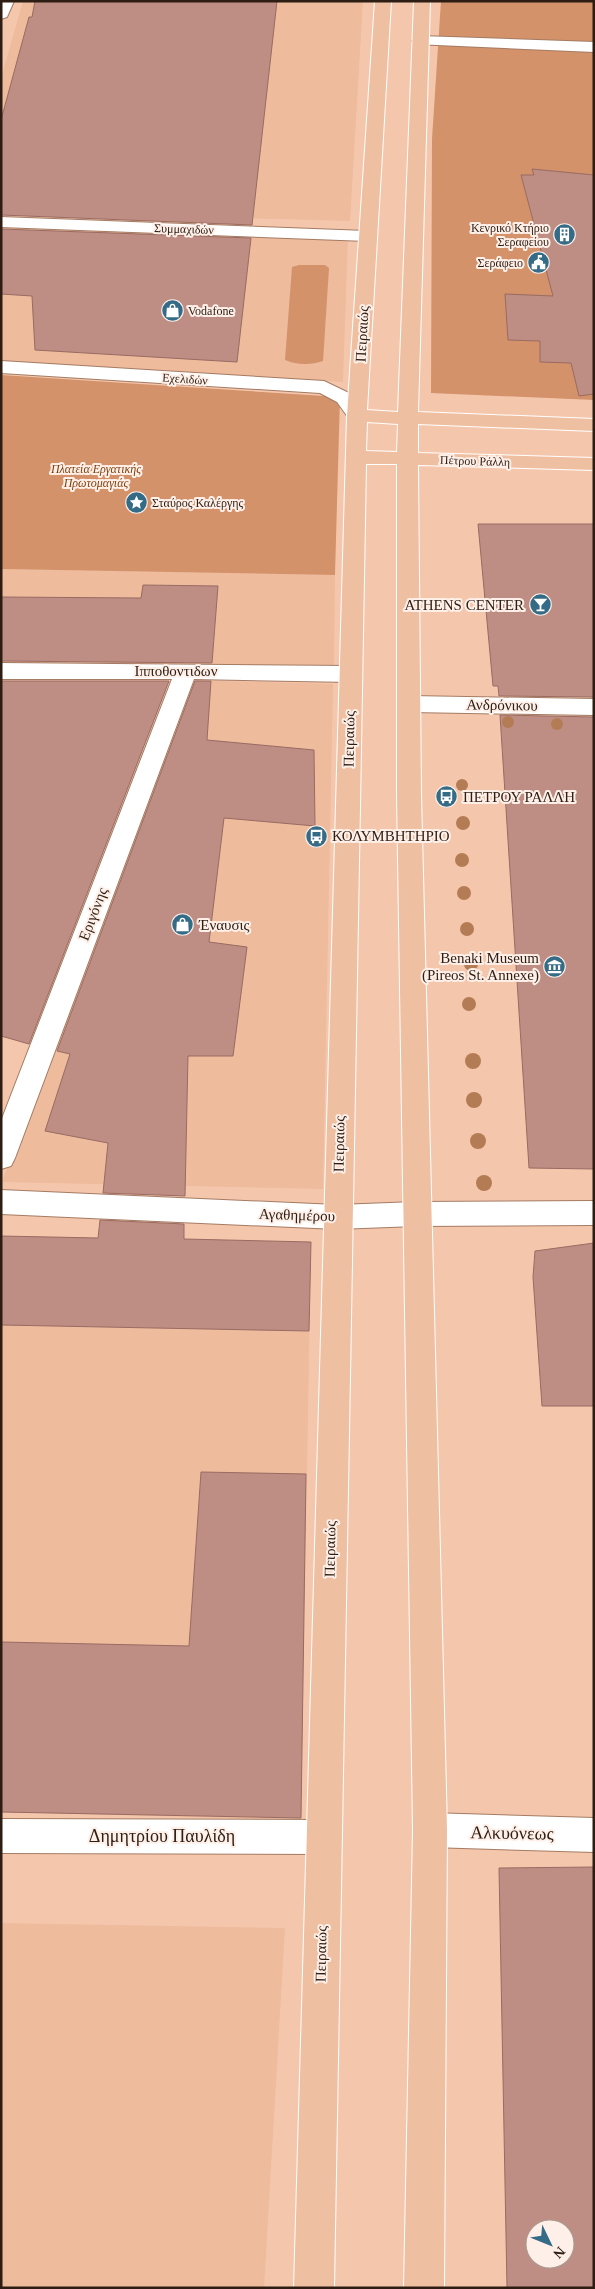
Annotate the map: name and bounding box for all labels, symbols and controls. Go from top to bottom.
street label: Συμμαχιδών [154,221,215,237]
place label: Κενρικό Κτήριο Σεραφείου [471,221,549,249]
building icon: Κενρικό Κτήριο Σεραφείου [553,223,577,247]
public building icon: Σεράφειο [527,251,551,275]
place label: Σεράφειο [478,256,523,270]
shop icon: Vodafone [160,299,184,323]
place label: Vodafone [188,304,234,318]
street label: Πειραιώς [353,305,371,363]
street label: Εχελιδών [162,370,209,388]
street label: Πέτρου Ράλλη [440,453,510,469]
park label: Πλατεία Εργατικής Πρωτομαγιάς [50,462,141,490]
place icon: Σταύρος Καλέργης [124,491,148,515]
place label: Σταύρος Καλέργης [152,496,243,510]
bar icon: ATHENS CENTER [528,593,552,617]
place label: ATHENS CENTER [404,597,524,613]
street label: Ιπποθοντιδων [135,663,218,679]
street label: Ανδρόνικου [466,696,538,714]
street label: Πειραιώς [341,711,357,767]
bus stop icon: ΠΕΤΡΟΥ ΡΑΛΛΗ [435,785,459,809]
place label: ΠΕΤΡΟΥ ΡΑΛΛΗ [463,789,575,805]
bus stop icon: ΚΟΛΥΜΒΗΤΗΡΙΟ [304,824,328,848]
place label: ΚΟΛΥΜΒΗΤΗΡΙΟ [332,828,450,844]
street label: Εριγόνης [76,885,110,943]
shop icon: Έναυσις [171,913,195,937]
place label: Έναυσις [198,917,250,933]
place label: Benaki Museum (Pireos St. Annexe) [422,950,539,984]
museum icon: Benaki Museum (Pireos St. Annexe) [543,955,567,979]
street label: Πειραιώς [331,1116,347,1172]
street label: Αγαθημέρου [259,1206,335,1224]
street label: Πειραιώς [322,1521,338,1577]
street label: Αλκυόνεως [470,1822,554,1844]
street label: Δημητρίου Παυλίδη [89,1826,235,1846]
street label: Πειραιώς [313,1926,329,1982]
north arrow [525,2219,575,2269]
text: N [550,2244,568,2261]

